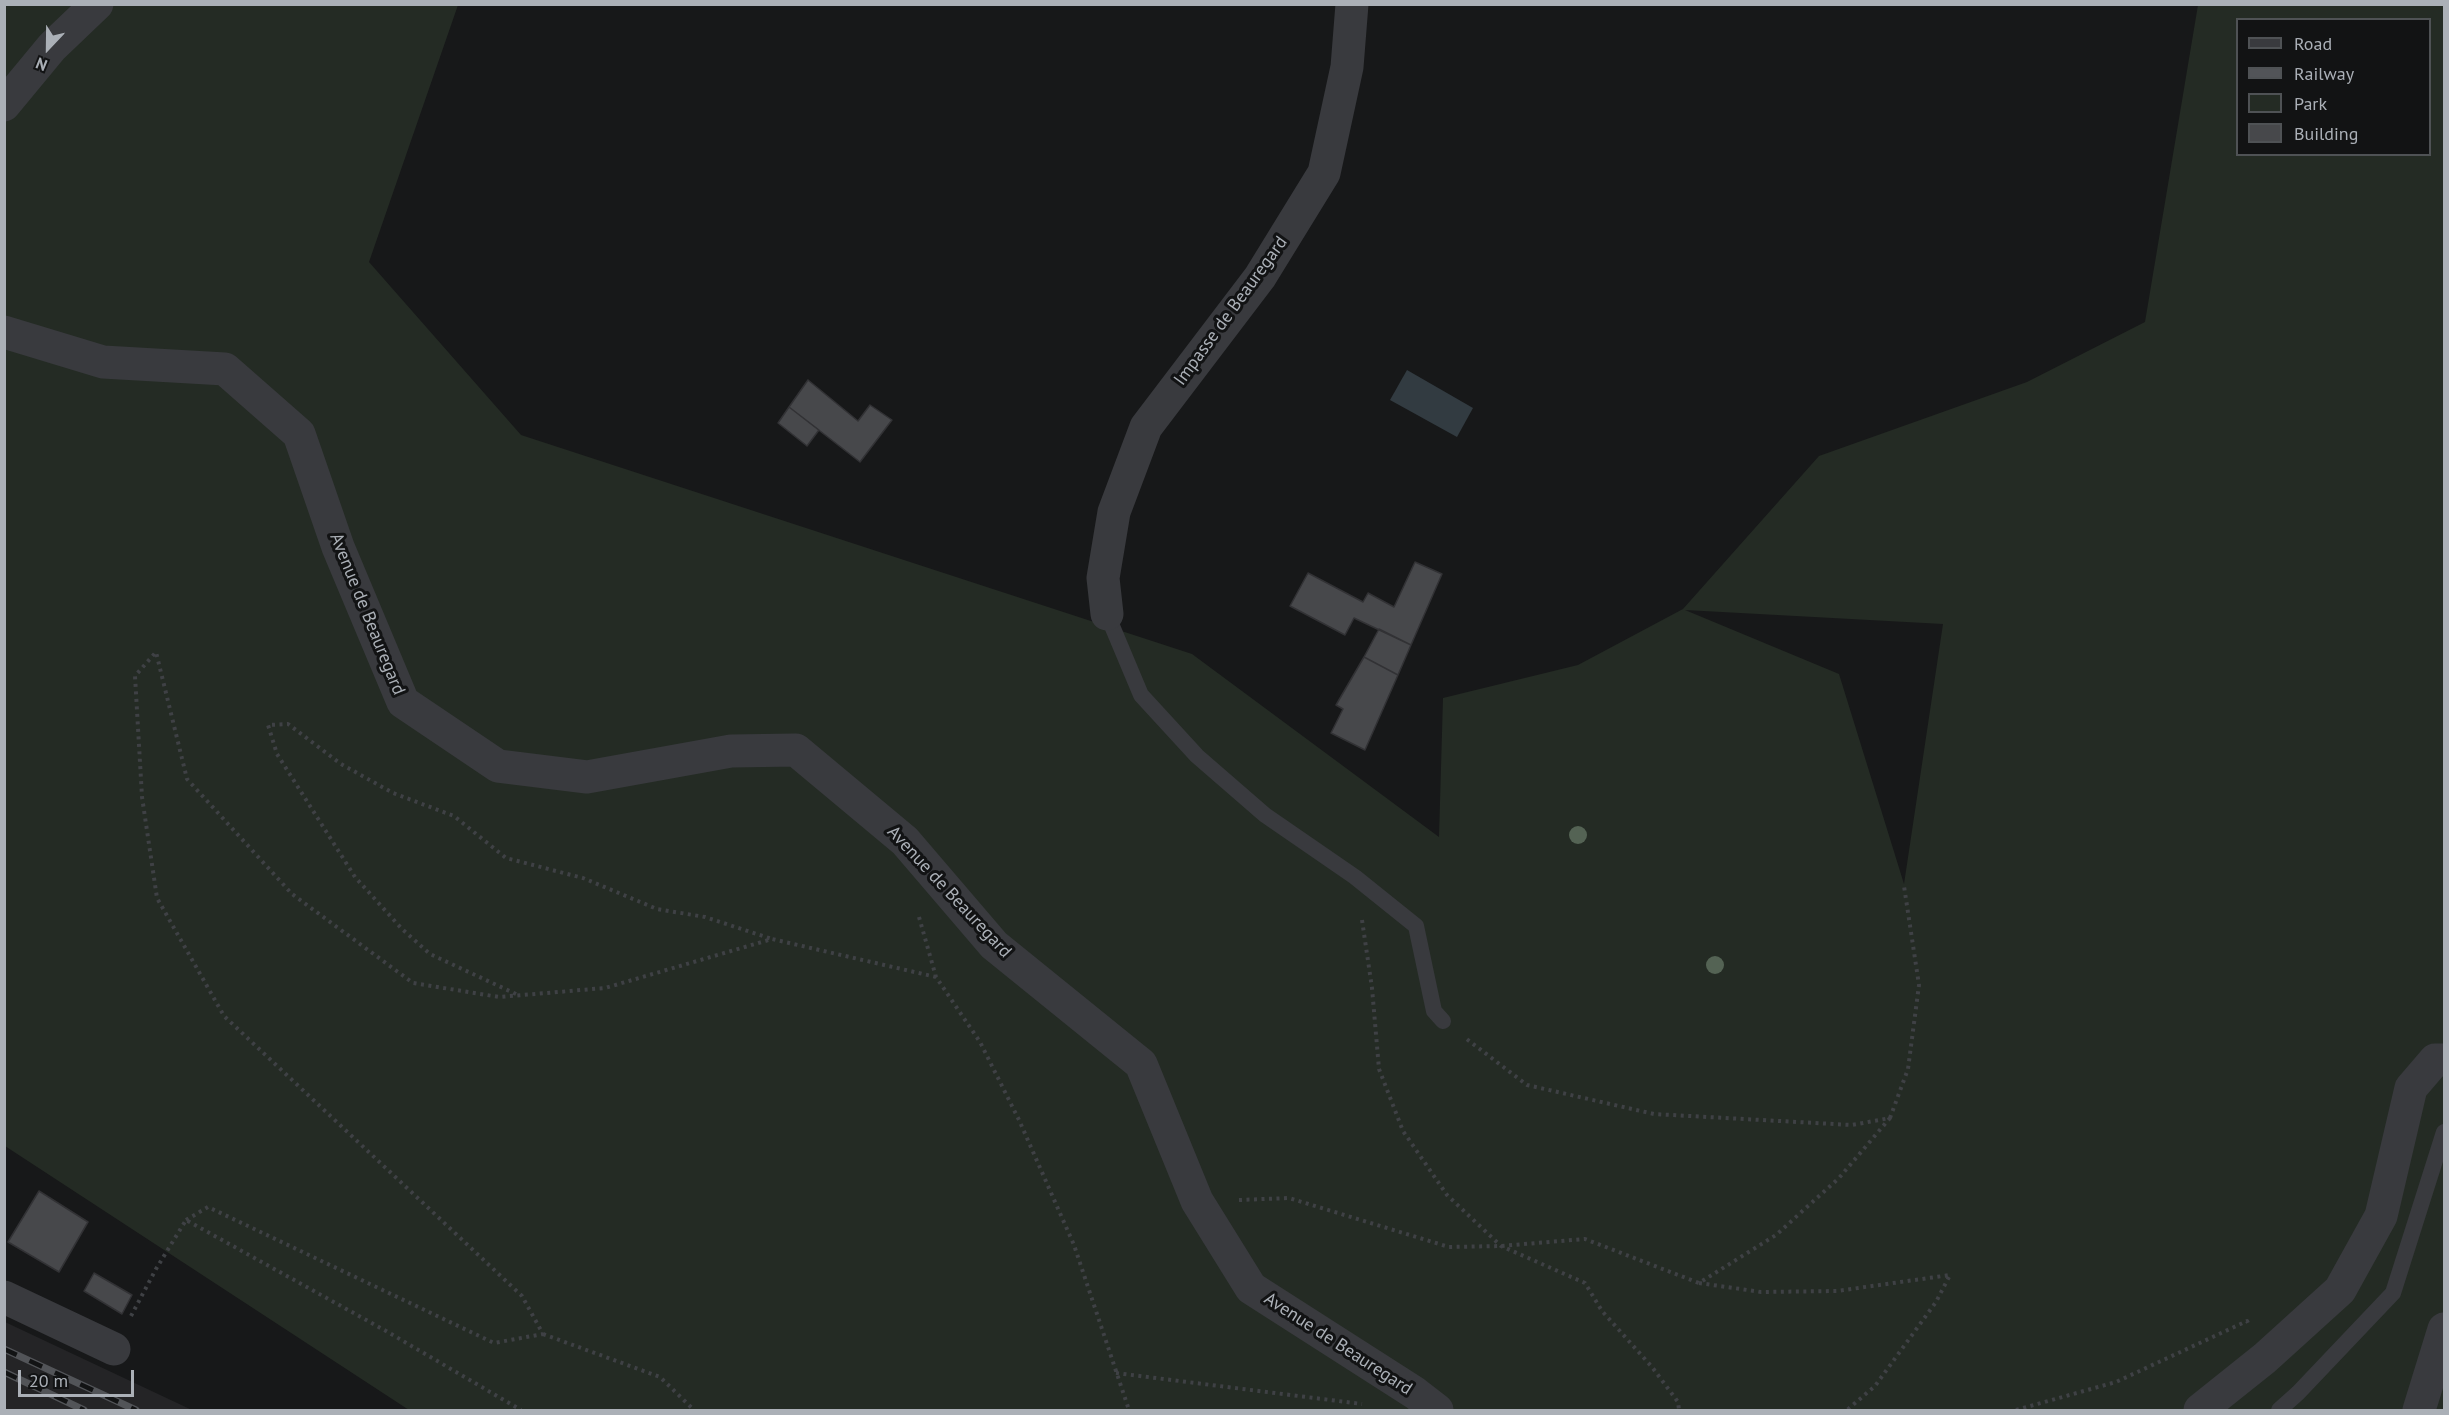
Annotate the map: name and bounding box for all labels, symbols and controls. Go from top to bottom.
north arrow [18,18,78,78]
legend [2236,18,2431,156]
text: Road [2294,32,2332,55]
text: N [33,53,50,76]
text: Railway [2294,62,2354,85]
text: Park [2294,92,2327,115]
text: Building [2294,122,2358,145]
street label: Impasse de Beauregard [1170,232,1292,390]
street label: Avenue de Beauregard [325,530,409,698]
street label: Avenue de Beauregard [882,822,1016,962]
street label: Avenue de Beauregard [1260,1288,1416,1400]
scale bar [21,1358,136,1396]
text: 20 m [29,1369,68,1392]

